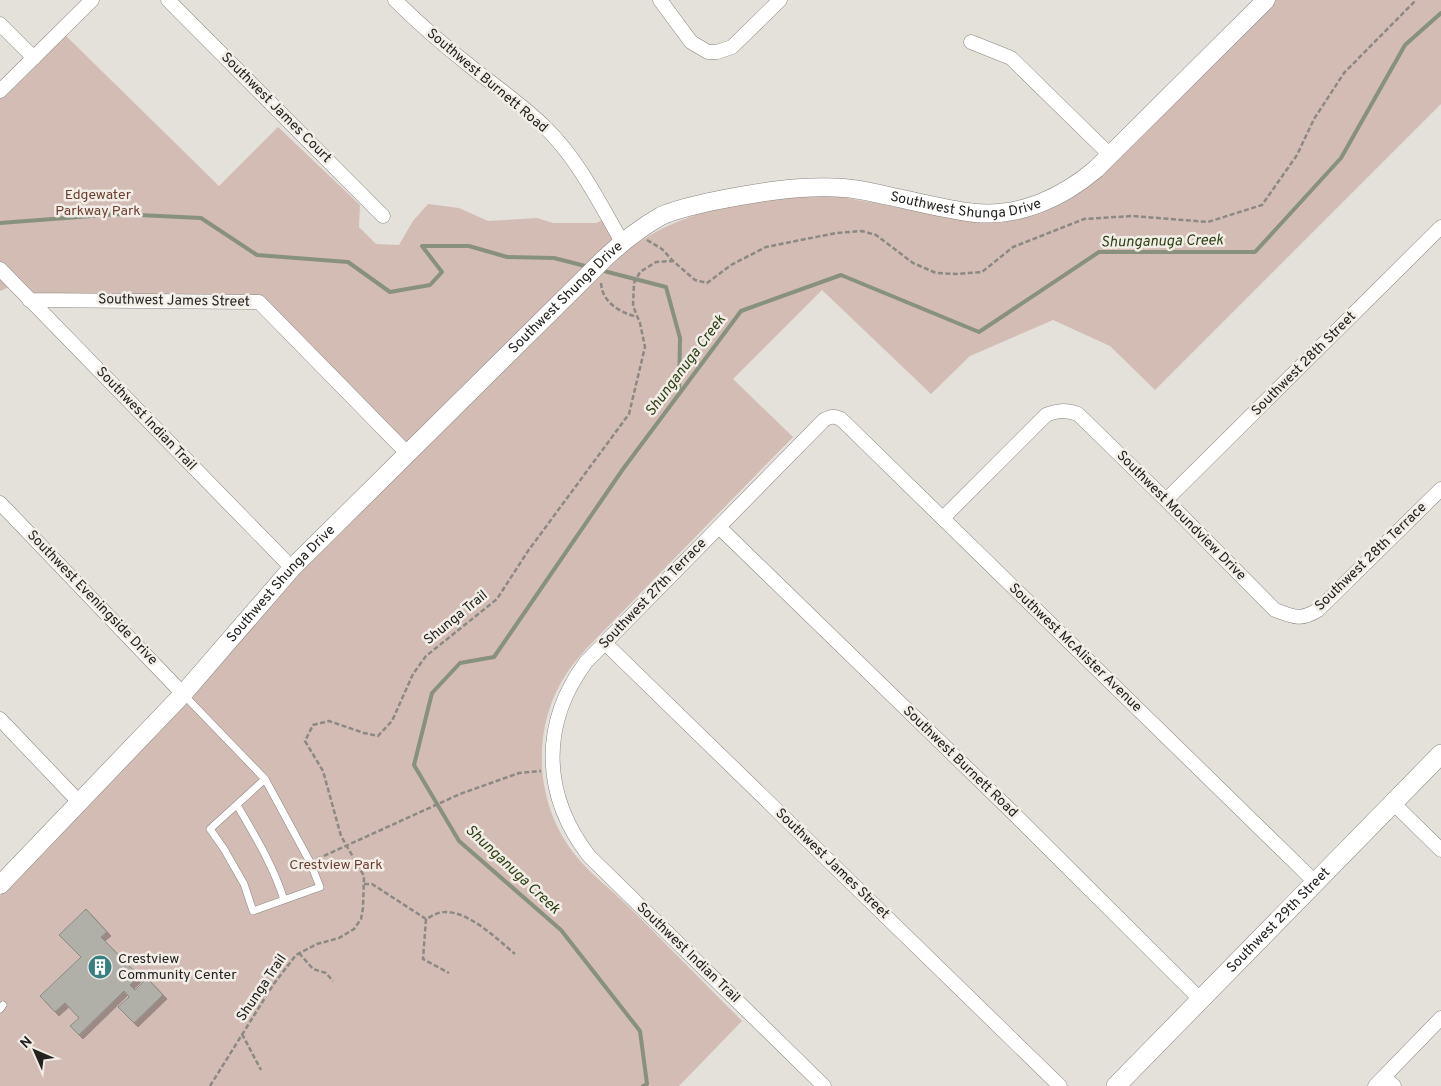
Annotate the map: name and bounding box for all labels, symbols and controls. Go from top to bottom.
street label: Southwest Burnett Road [423,25,551,137]
street label: Southwest James Court [217,49,335,167]
park label: Edgewater Parkway Park [55,187,141,220]
street label: Southwest Shunga Drive [889,188,1044,222]
water label: Shunganuga Creek [1101,231,1224,253]
street label: Southwest Shunga Drive [505,238,626,357]
street label: Southwest James Street [98,291,250,311]
street label: Southwest 28th Street [1248,308,1360,420]
water label: Shunganuga Creek [642,311,731,421]
street label: Southwest Indian Trail [92,364,200,474]
street label: Southwest Moundview Drive [1113,448,1249,584]
street label: Southwest 28th Terrace [1312,499,1430,615]
street label: Southwest Shunga Drive [223,522,339,646]
street label: Southwest Eveningside Drive [23,527,161,669]
street label: Southwest 27th Terrace [596,535,710,653]
street label: Southwest McAlister Avenue [1005,580,1145,716]
street label: Shunga Trail [421,587,491,649]
street label: Southwest Burnett Road [899,703,1021,821]
street label: Southwest James Street [771,805,893,923]
water label: Shunganuga Creek [461,821,564,919]
park label: Crestview Park [289,857,383,874]
street label: Southwest 29th Street [1223,864,1334,976]
street label: Southwest Indian Trail [633,899,743,1007]
place label: Crestview Community Center [118,951,237,984]
street label: Shunga Trail [233,951,291,1025]
building icon: Crestview Community Center [87,954,113,980]
north arrow [10,1026,60,1076]
text: N [17,1033,36,1052]

